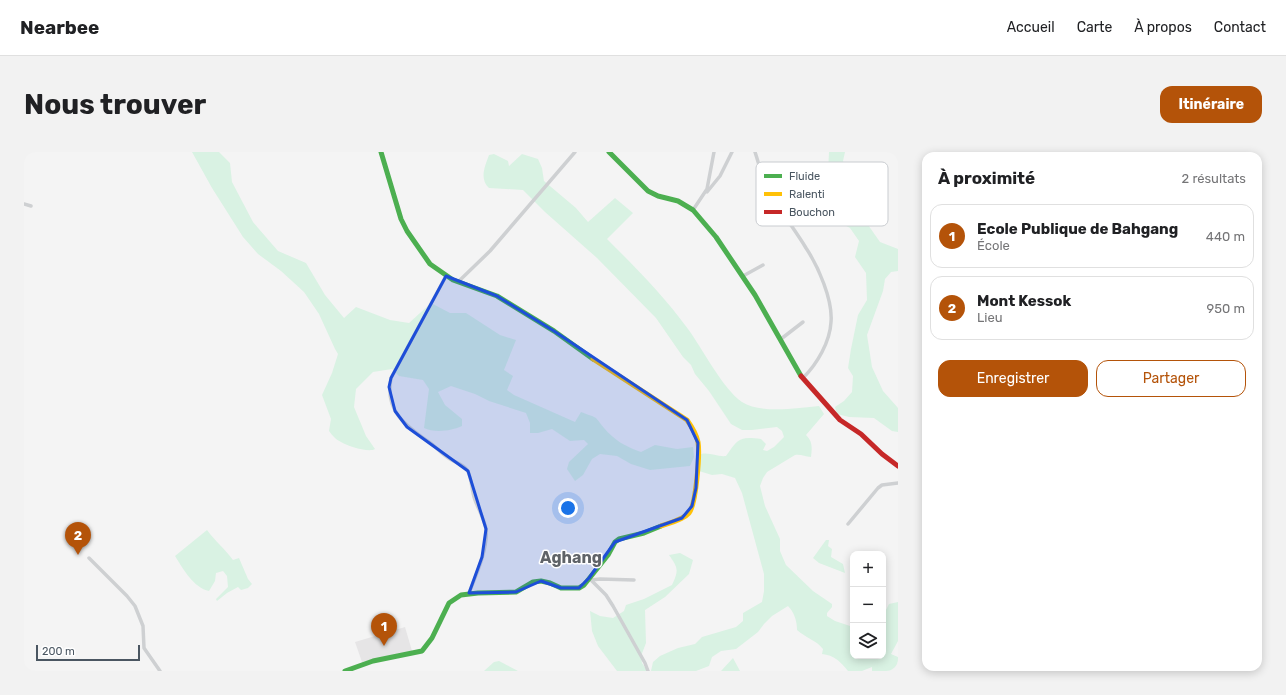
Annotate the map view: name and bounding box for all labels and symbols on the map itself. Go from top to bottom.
legend [756,162,888,226]
text: Fluide [789,170,820,183]
text: Ralenti [789,188,825,201]
text: Bouchon [789,206,835,219]
your location [558,498,578,518]
pin: 2 [65,522,91,555]
district label: Aghang [540,548,602,567]
pin: 1 [371,613,397,646]
scale bar [36,643,140,662]

